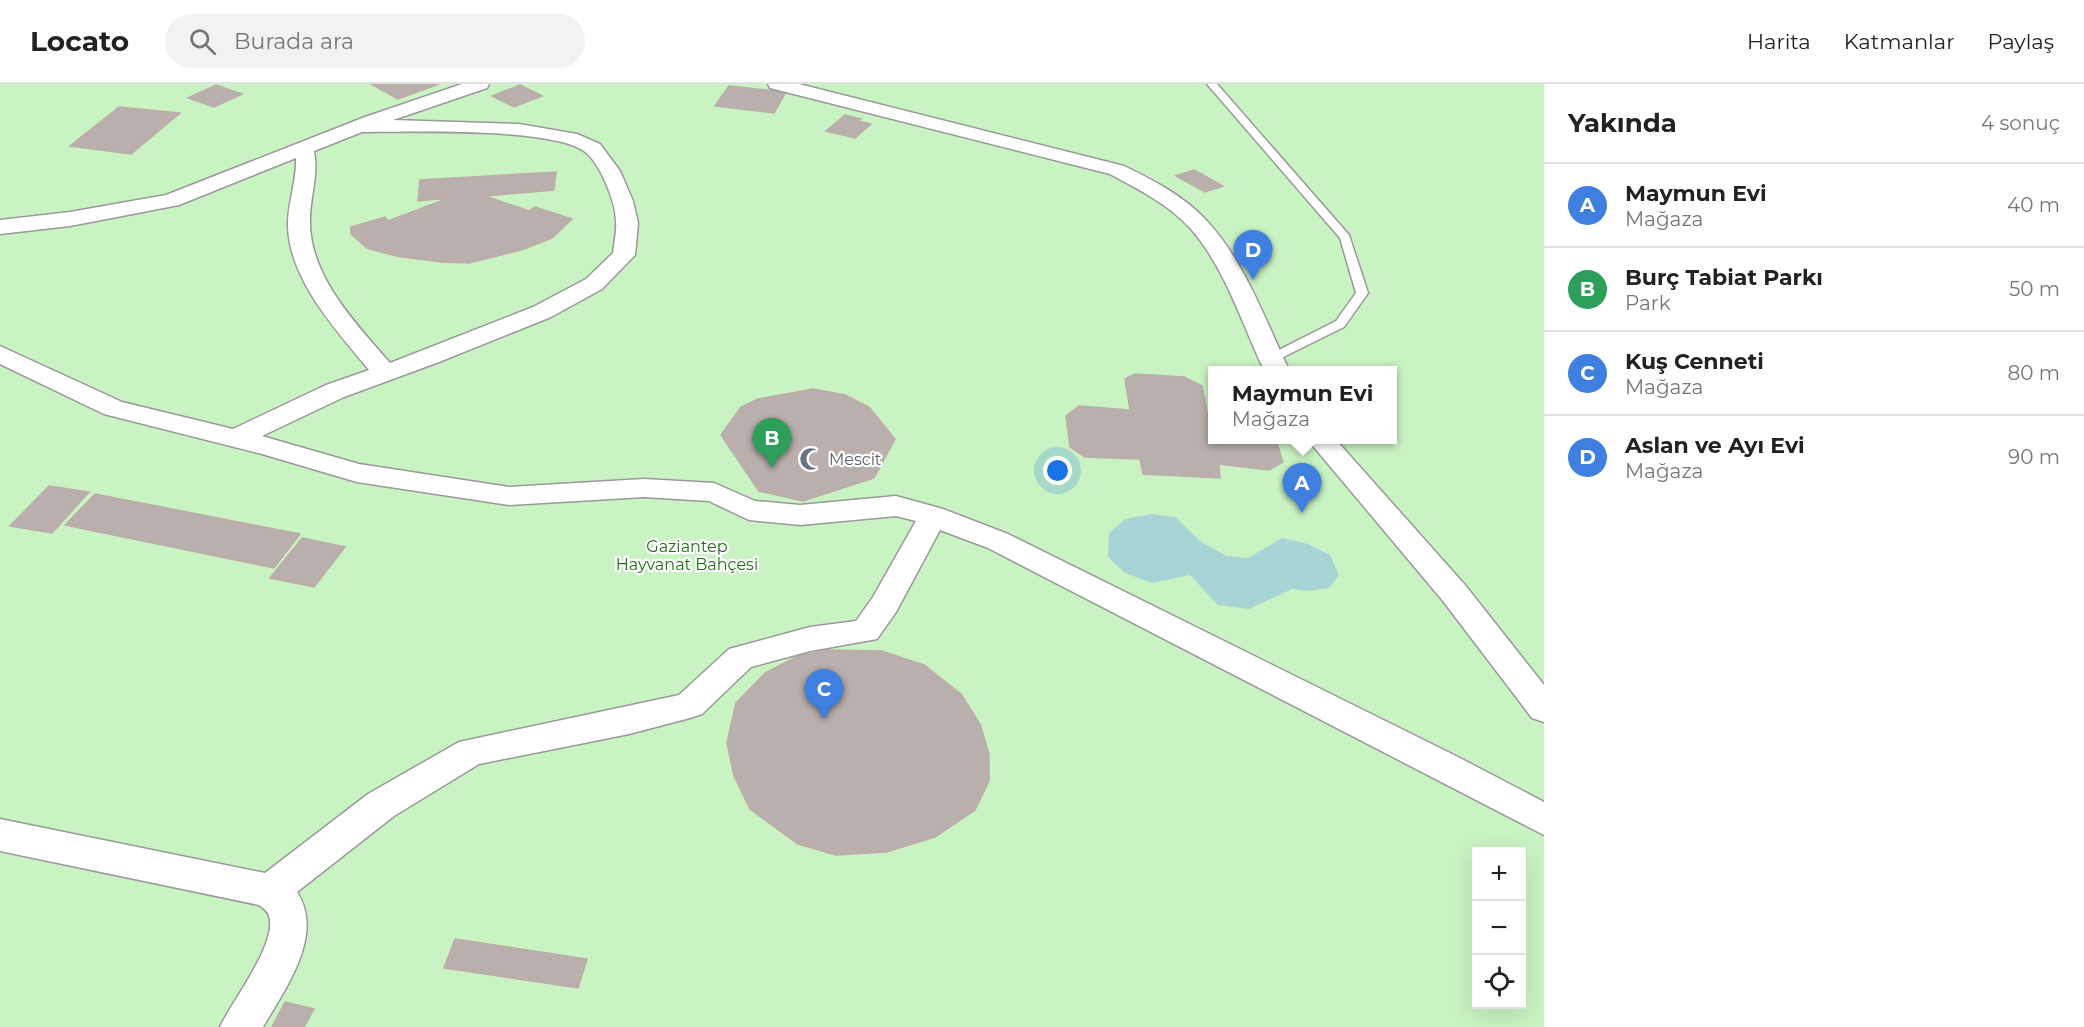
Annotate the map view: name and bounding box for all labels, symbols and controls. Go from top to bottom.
search box [165,14,585,68]
text: Locato [30,24,129,58]
icon: search [186,25,219,58]
text: Burada ara [234,28,354,55]
text: Harita [1747,29,1811,54]
text: Katmanlar [1844,29,1955,54]
text: Paylaş [1988,29,2054,54]
text: Yakında [1568,107,1677,139]
text: 4 sonuç [1981,111,2060,135]
text: Maymun Evi [1625,180,1767,207]
text: A [1580,193,1595,217]
text: 40 m [2007,193,2060,217]
text: Mağaza [1625,207,1703,231]
pin: D [1234,230,1272,280]
text: Burç Tabiat Parkı [1625,264,1823,291]
text: B [1580,277,1595,301]
text: 50 m [2009,277,2060,301]
text: Park [1625,291,1671,315]
text: Kuş Cenneti [1625,348,1764,375]
text: C [1580,361,1595,385]
text: 80 m [2008,361,2060,385]
popup [1208,366,1397,444]
text: Mağaza [1625,375,1703,399]
text: Maymun Evi [1232,380,1373,407]
text: Mağaza [1232,407,1310,431]
pin: B [752,418,792,468]
text: Aslan ve Ayı Evi [1625,432,1805,459]
text: D [1579,445,1596,469]
text: 90 m [2008,445,2060,469]
mosque icon: Mescit [798,446,824,472]
place label: Mescit [829,450,882,469]
your location [1043,456,1072,485]
text: Mağaza [1625,459,1703,483]
pin: A [1282,464,1322,513]
park label: Gaziantep Hayvanat Bahçesi [616,537,758,574]
pin: C [804,670,844,719]
map controls [1472,847,1526,1009]
button: + [1472,847,1526,901]
button: − [1472,901,1526,955]
button: locate [1472,955,1526,1009]

